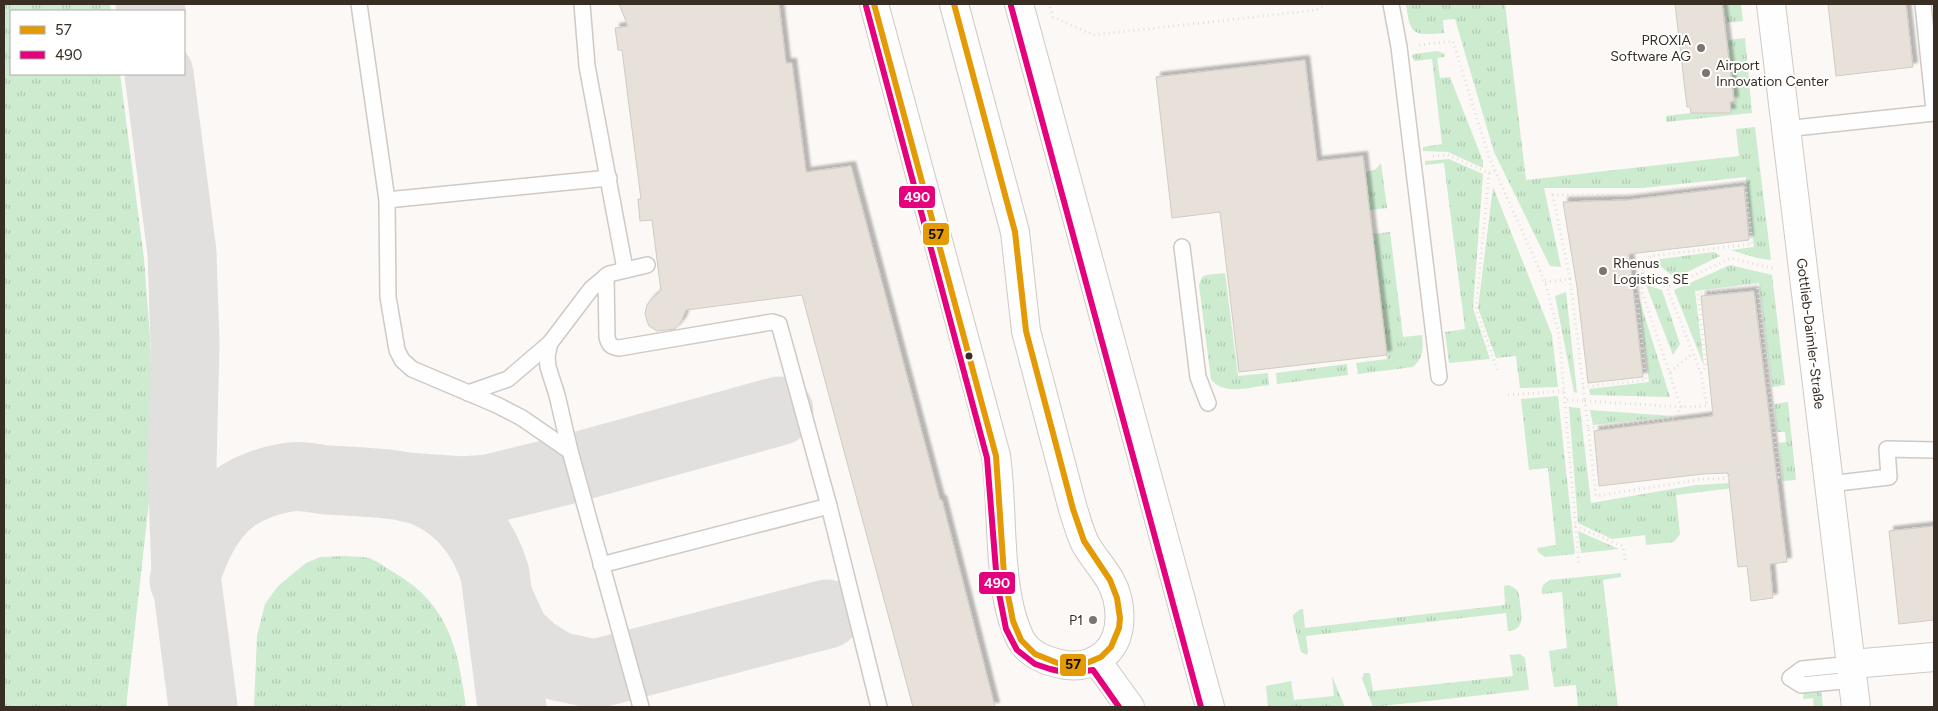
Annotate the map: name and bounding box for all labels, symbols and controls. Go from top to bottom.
legend [10,10,185,75]
text: 57 [55,21,72,39]
place label: PROXIA Software AG [1610,32,1692,65]
marker: PROXIA Software AG [1695,42,1707,54]
text: 490 [55,46,82,64]
place label: Airport Innovation Center [1716,57,1829,90]
marker: Airport Innovation Center [1700,67,1712,79]
line badge: 490 [898,185,936,209]
text: 490 [904,189,930,206]
line badge: 57 [922,222,950,246]
text: 57 [928,226,944,243]
place label: Rhenus Logistics SE [1613,255,1689,288]
street label: Gottlieb-Daimler-Straße [1793,257,1828,410]
marker: Rhenus Logistics SE [1597,265,1609,277]
unlabelled marker [964,351,974,361]
line badge: 490 [978,571,1016,595]
text: 490 [984,575,1010,592]
place label: P1 [1069,612,1083,629]
marker: P1 [1087,614,1099,626]
line badge: 57 [1059,653,1087,677]
text: 57 [1065,656,1081,673]

